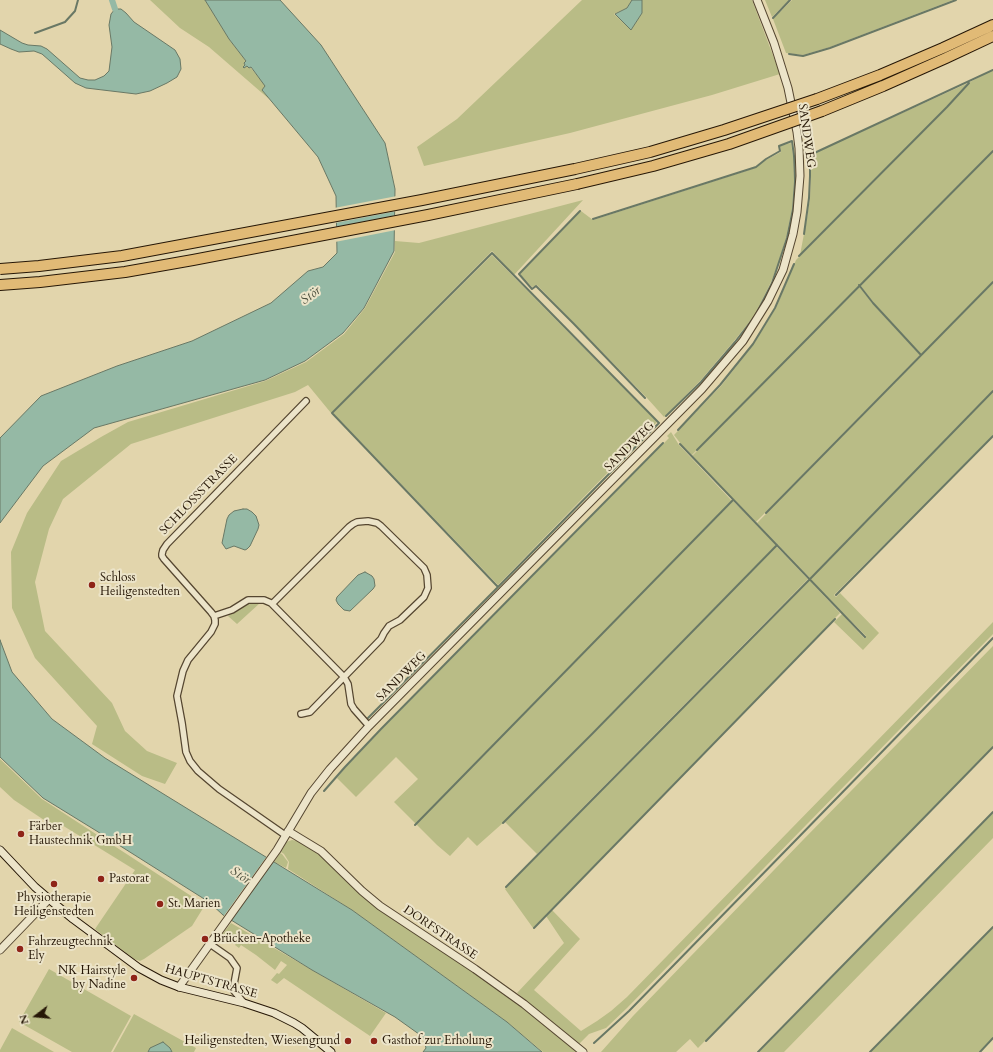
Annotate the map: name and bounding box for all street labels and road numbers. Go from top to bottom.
street label: SANDWEG [794,103,818,169]
street label: SANDWEG [602,419,658,475]
street label: SCHLOSSSTRASSE [157,452,241,538]
street label: SANDWEG [374,649,430,705]
street label: DORFSTRASSE [400,903,480,963]
street label: HAUPTSTRASSE [163,962,259,1002]

